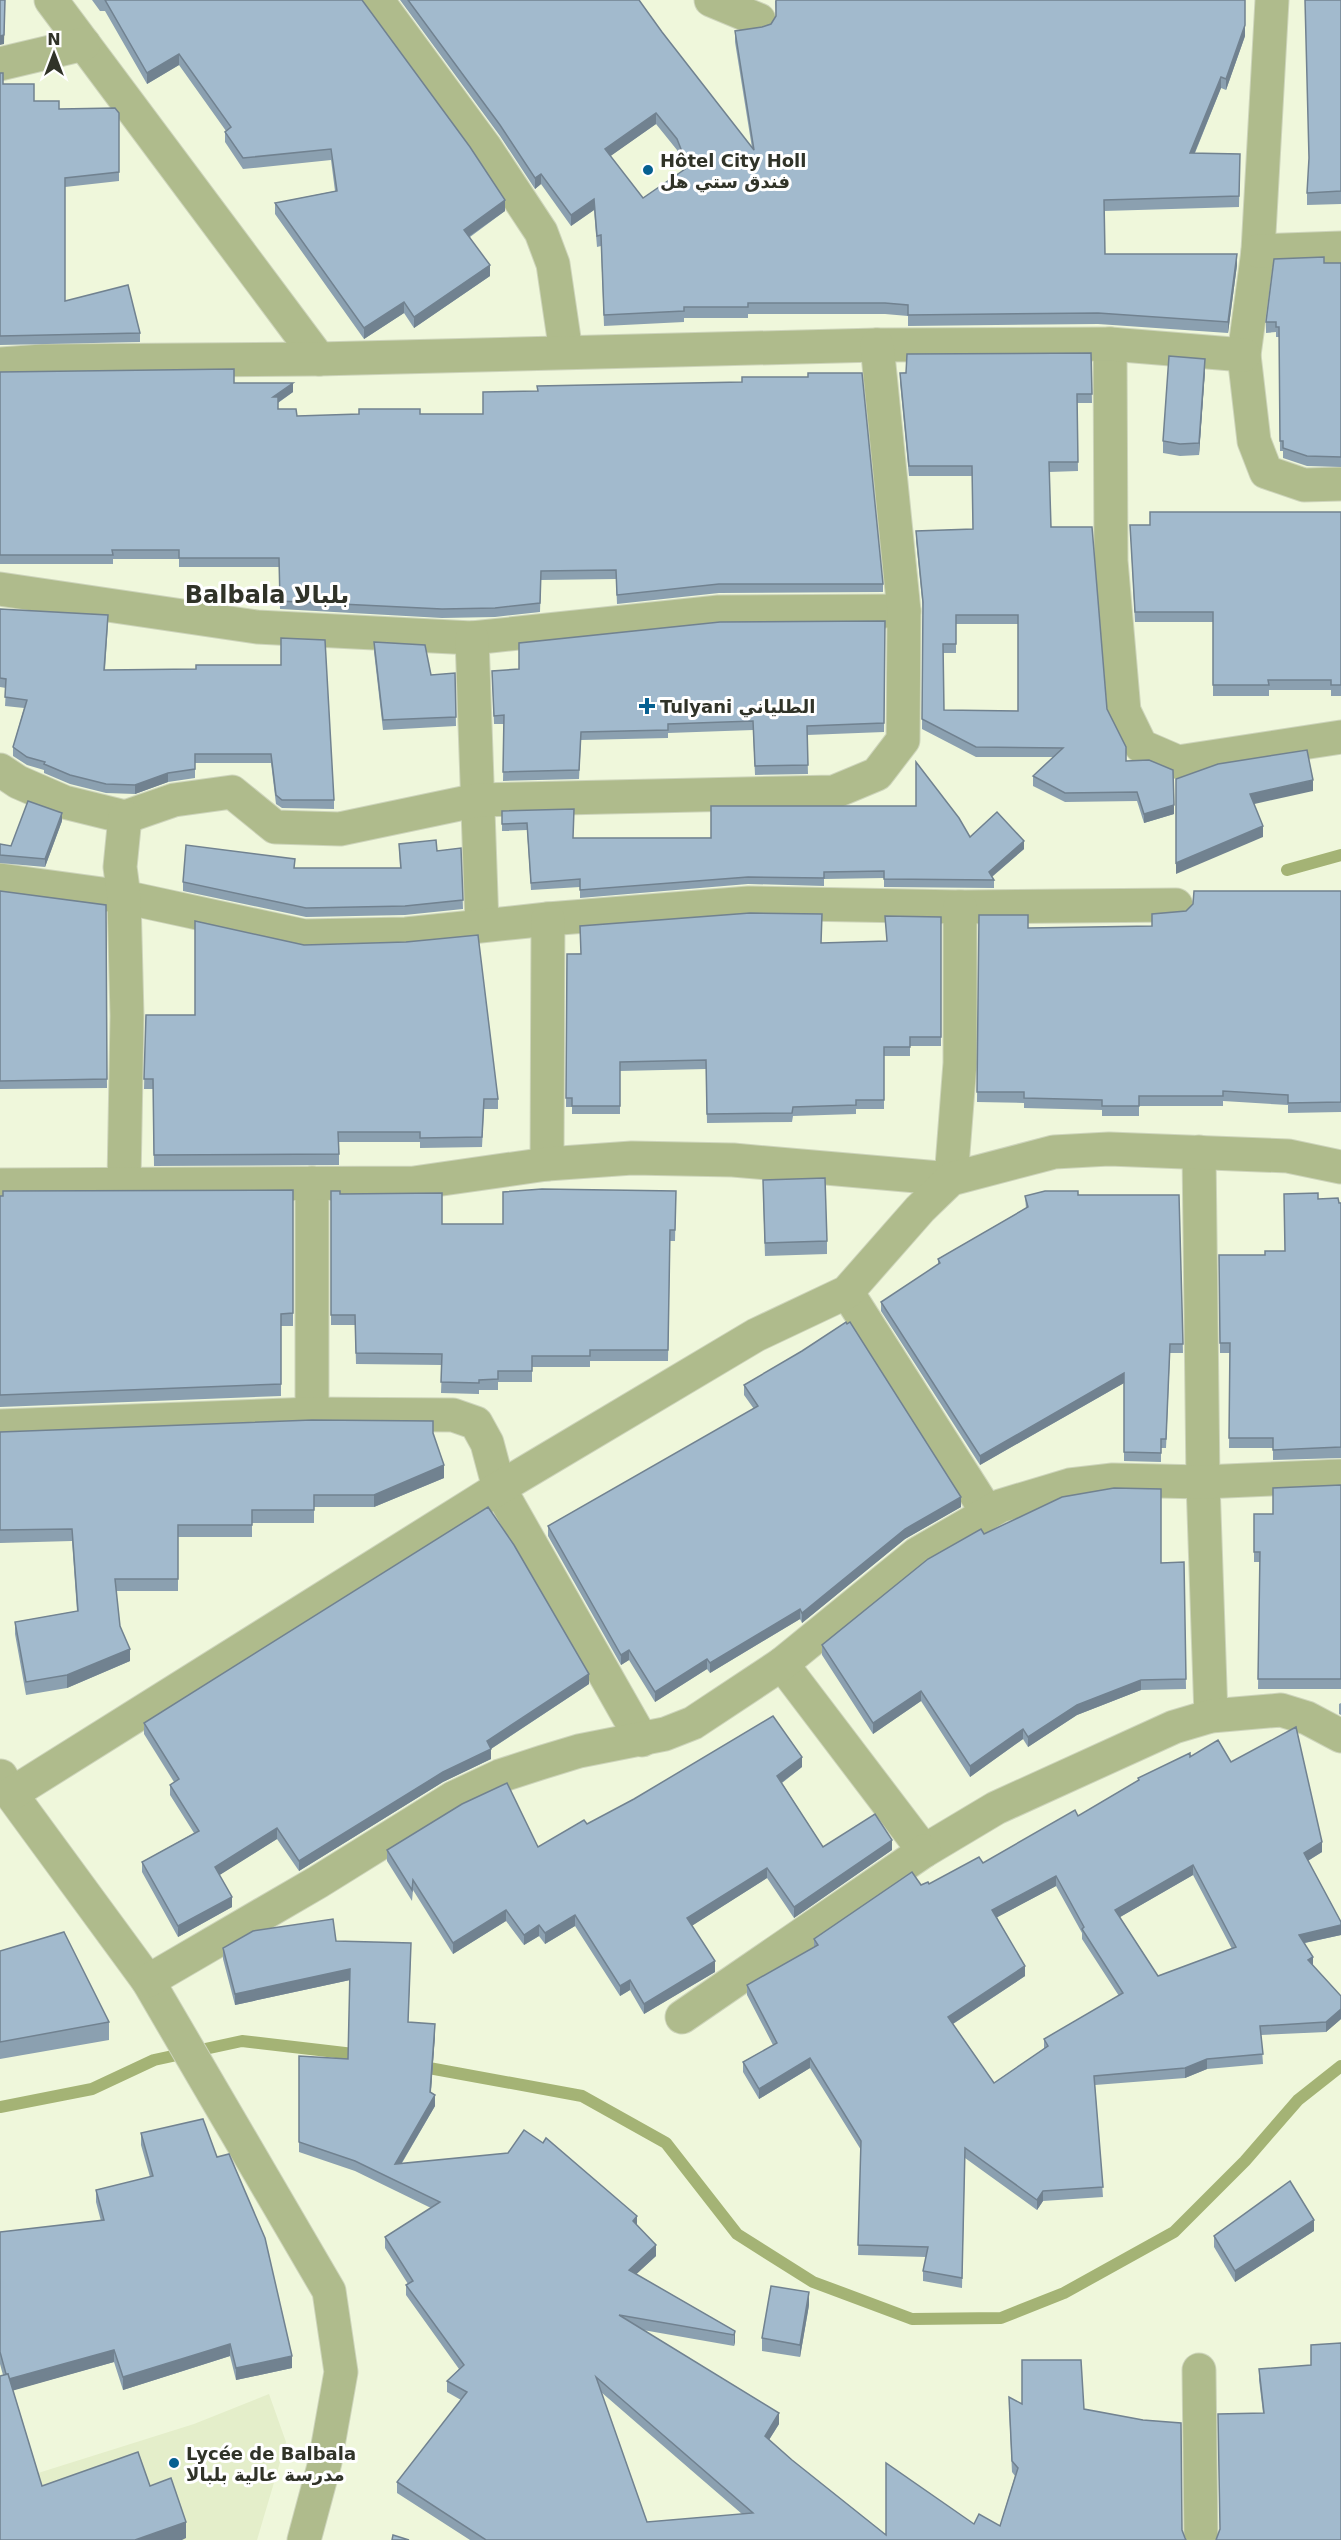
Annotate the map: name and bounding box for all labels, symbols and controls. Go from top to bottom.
north arrow [24,24,84,84]
text: N [47,30,61,49]
place label: Hôtel City Holl فندق ستي هل [660,150,806,193]
marker: Hôtel City Holl فندق ستي هل [641,163,655,177]
district label: Balbala بلبالا [185,581,349,609]
place label: Tulyani الطلياني [660,696,815,718]
marker: Tulyani الطلياني [638,697,656,715]
place label: Lycée de Balbala مدرسة عالية بلبالا [186,2443,356,2485]
marker: Lycée de Balbala مدرسة عالية بلبالا [167,2456,181,2470]

